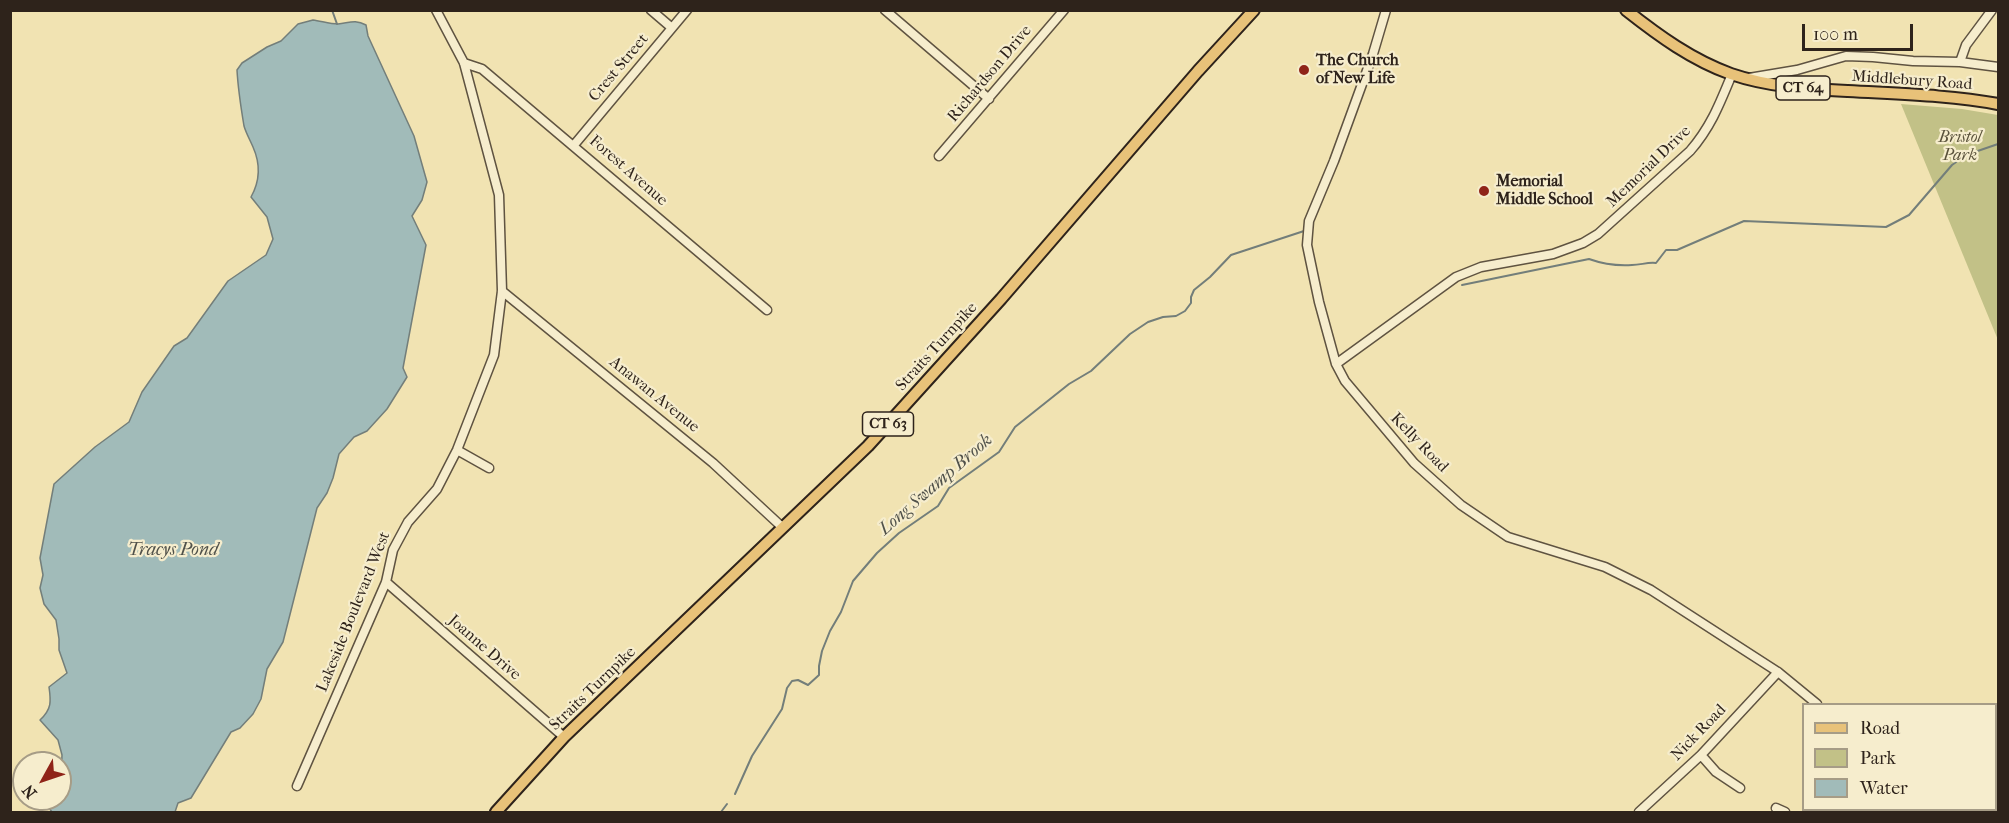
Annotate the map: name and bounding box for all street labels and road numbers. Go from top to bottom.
street label: Richardson Drive [944,22,1036,126]
street label: Crest Street [585,30,653,106]
street label: Middlebury Road [1851,67,1973,95]
road number: CT 64 [1776,76,1830,100]
street label: Memorial Drive [1603,122,1695,212]
street label: Forest Avenue [585,132,671,210]
street label: Straits Turnpike [892,299,982,395]
street label: Anawan Avenue [605,353,703,437]
street label: Kelly Road [1386,409,1452,477]
road number: CT 63 [862,412,914,436]
street label: Lakeside Boulevard West [313,529,395,695]
street label: Joanne Drive [444,611,524,685]
street label: Straits Turnpike [546,643,640,735]
street label: Nick Road [1667,701,1731,765]

